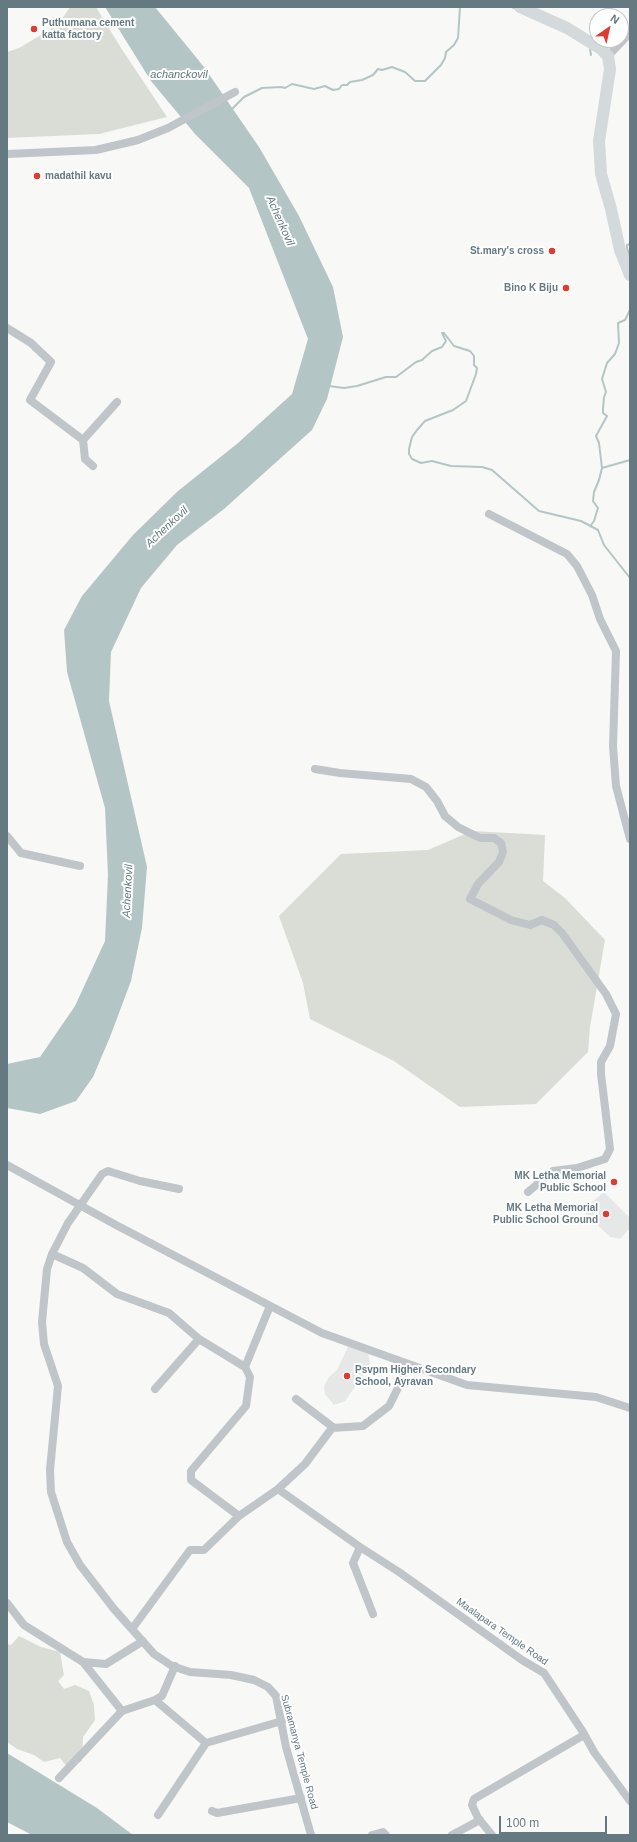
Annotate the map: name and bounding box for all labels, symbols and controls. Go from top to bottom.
north arrow [589,8,629,48]
text: N [608,12,622,26]
place label: Puthumana cement katta factory [42,17,134,40]
marker: Puthumana cement katta factory [29,24,39,34]
water label: achanckovil [150,68,208,82]
place label: madathil kavu [45,170,112,182]
marker: madathil kavu [32,171,42,181]
water label: Achenkovil [263,194,297,248]
place label: St.mary's cross [470,245,544,257]
marker: St.mary's cross [547,246,557,256]
place label: Bino K Biju [504,282,558,294]
marker: Bino K Biju [561,283,571,293]
water label: Achenkovil [143,504,191,550]
water label: Achenkovil [120,864,136,918]
place label: MK Letha Memorial Public School [514,1170,606,1194]
marker: MK Letha Memorial Public School [609,1177,619,1187]
place label: MK Letha Memorial Public School Ground [493,1202,598,1226]
marker: MK Letha Memorial Public School Ground [601,1209,611,1219]
place label: Psvpm Higher Secondary School, Ayravan [355,1364,476,1388]
marker: Psvpm Higher Secondary School, Ayravan [342,1371,352,1381]
street label: Maalapara Temple Road [454,1596,550,1668]
street label: Subramanya Temple Road [278,1693,320,1811]
scale bar [501,1808,609,1834]
text: 100 m [506,1816,539,1830]

